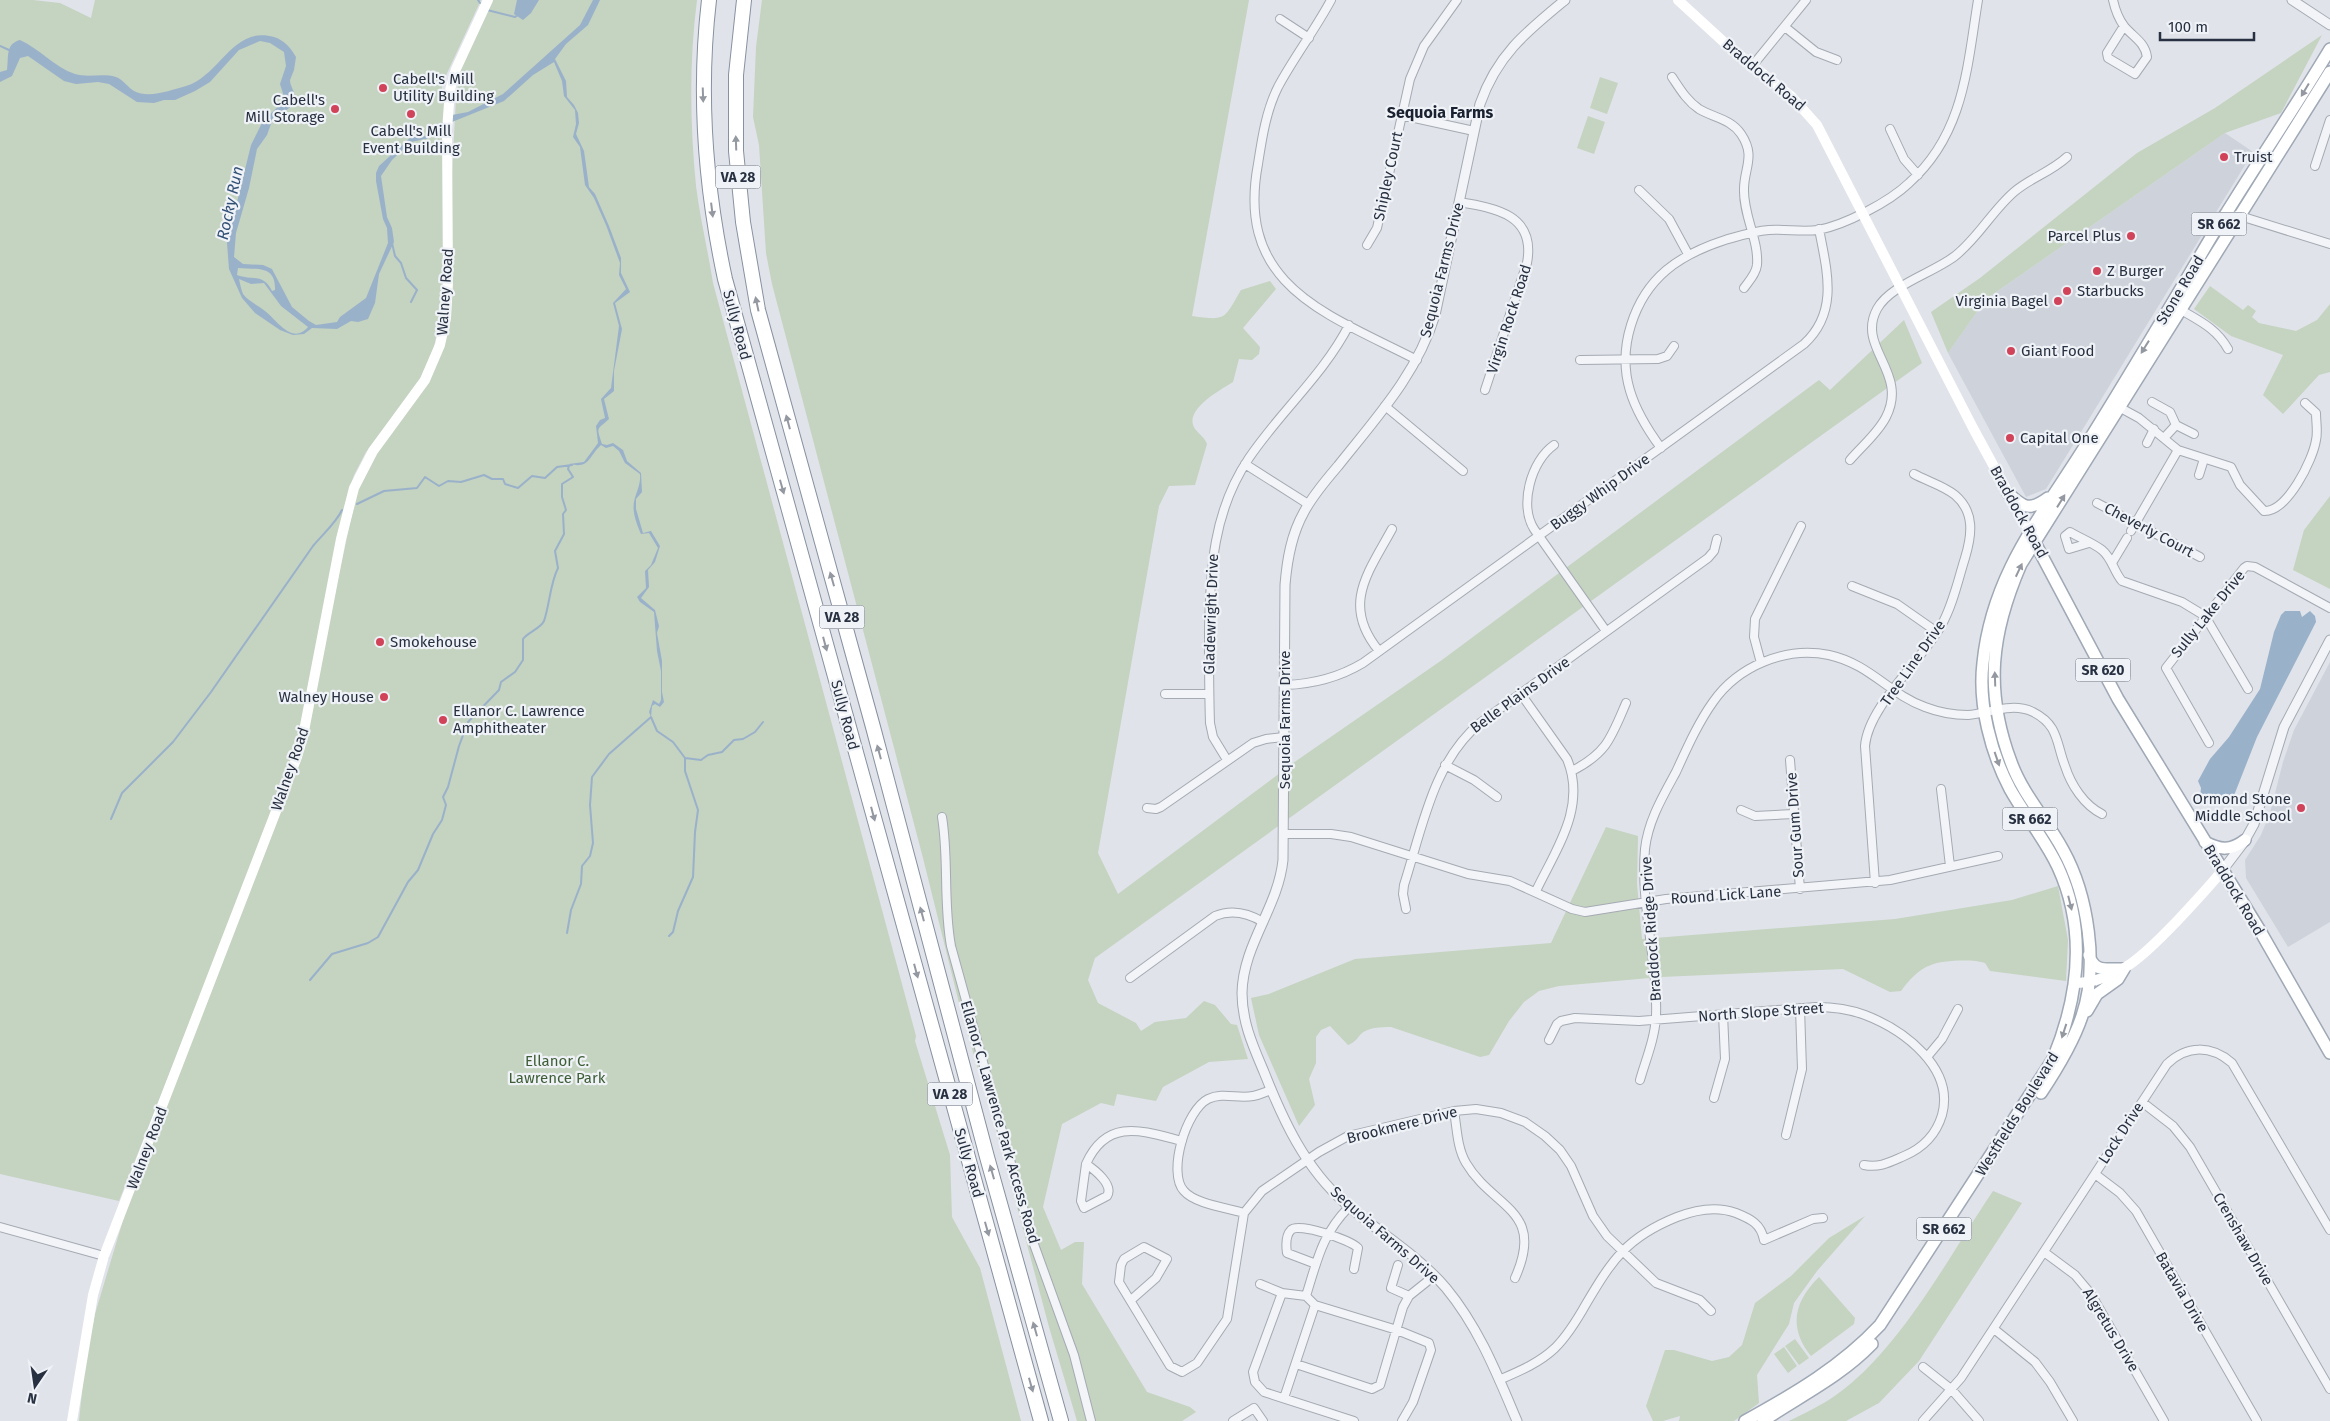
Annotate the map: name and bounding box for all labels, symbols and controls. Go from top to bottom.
scale bar [2160,10,2254,42]
text: 100 m [2168,18,2208,36]
street label: Braddock Road [1719,35,1809,115]
place label: Cabell's Mill Utility Building [393,70,494,105]
marker: Cabell's Mill Utility Building [377,82,389,94]
one-way arrow [2300,84,2309,97]
one-way arrow [699,88,707,104]
place label: Cabell's Mill Storage [245,91,325,126]
marker: Cabell's Mill Storage [329,103,341,115]
district label: Sequoia Farms [1387,103,1493,122]
marker: Cabell's Mill Event Building [405,108,417,120]
place label: Cabell's Mill Event Building [362,122,460,157]
street label: Shipley Court [1370,129,1406,222]
one-way arrow [732,135,740,151]
place label: Truist [2234,148,2273,166]
marker: Truist [2218,151,2230,163]
water label: Rocky Run [213,164,247,242]
road number: VA 28 [716,166,760,188]
street label: Sequoia Farms Drive [1417,201,1467,339]
one-way arrow [708,203,716,219]
road number: SR 662 [2192,212,2246,235]
place label: Parcel Plus [2047,227,2121,245]
marker: Parcel Plus [2125,230,2137,242]
street label: Walney Road [433,248,457,336]
street label: Stone Road [2152,252,2208,328]
street label: Virgin Rock Road [1483,262,1535,376]
place label: Z Burger [2107,262,2164,280]
marker: Z Burger [2091,265,2103,277]
place label: Starbucks [2077,282,2144,300]
marker: Starbucks [2061,285,2073,297]
street label: Sully Road [719,288,755,362]
place label: Virginia Bagel [1955,292,2049,310]
marker: Virginia Bagel [2052,295,2064,307]
one-way arrow [753,297,761,312]
one-way arrow [2141,341,2150,354]
place label: Giant Food [2021,342,2094,360]
marker: Giant Food [2005,345,2017,357]
one-way arrow [784,414,792,430]
place label: Capital One [2020,429,2099,447]
marker: Capital One [2004,432,2016,444]
street label: Buggy Whip Drive [1547,450,1653,534]
street label: Braddock Road [1986,463,2052,561]
one-way arrow [778,480,786,495]
one-way arrow [2057,494,2066,508]
street label: Cheverly Court [2101,499,2197,561]
street label: Gladewright Drive [1200,553,1222,675]
one-way arrow [2015,562,2023,577]
street label: Sully Lake Drive [2167,567,2249,661]
one-way arrow [827,571,835,586]
road number: VA 28 [820,606,864,628]
street label: Tree Line Drive [1877,617,1949,709]
place label: Smokehouse [390,633,477,651]
marker: Smokehouse [374,636,386,648]
one-way arrow [822,636,830,651]
street label: Sequoia Farms Drive [1276,651,1294,789]
street label: Belle Plains Drive [1467,653,1573,737]
road number: SR 620 [2076,658,2130,682]
one-way arrow [1991,671,1999,687]
street label: Sully Road [827,678,863,752]
place label: Walney House [279,688,374,706]
marker: Walney House [378,691,390,703]
place label: Ellanor C. Lawrence Amphitheater [453,702,585,737]
marker: Ellanor C. Lawrence Amphitheater [437,714,449,726]
street label: Walney Road [267,725,313,813]
one-way arrow [875,745,883,760]
one-way arrow [1993,752,2001,767]
street label: Sour Gum Drive [1782,772,1808,878]
place label: Ormond Stone Middle School [2192,790,2292,825]
marker: Ormond Stone Middle School [2295,802,2307,814]
one-way arrow [869,807,877,822]
road number: SR 662 [2002,808,2058,831]
street label: Braddock Road [2200,841,2268,939]
street label: Braddock Ridge Drive [1637,856,1665,1002]
street label: Round Lick Lane [1670,882,1782,908]
one-way arrow [2066,895,2074,910]
one-way arrow [918,906,926,921]
one-way arrow [912,964,920,979]
street label: Ellanor C. Lawrence Park Access Road [957,998,1043,1246]
street label: North Slope Street [1698,999,1825,1025]
one-way arrow [2060,1023,2068,1038]
street label: Westfields Boulevard [1972,1049,2062,1179]
park label: Ellanor C. Lawrence Park [508,1052,606,1087]
road number: VA 28 [928,1082,972,1106]
street label: Lock Drive [2094,1099,2148,1167]
street label: Brookmere Drive [1345,1103,1459,1147]
street label: Walney Road [123,1104,171,1192]
street label: Sully Road [950,1126,988,1200]
one-way arrow [987,1165,995,1180]
street label: Sequoia Farms Drive [1327,1183,1443,1287]
street label: Crenshaw Drive [2209,1189,2277,1289]
road number: SR 662 [1916,1218,1972,1240]
one-way arrow [984,1221,992,1236]
street label: Batavia Drive [2152,1249,2212,1335]
street label: Algretus Drive [2079,1285,2143,1375]
one-way arrow [1031,1321,1039,1336]
north arrow [10,1361,60,1411]
one-way arrow [1028,1378,1036,1393]
text: N [26,1389,39,1408]

